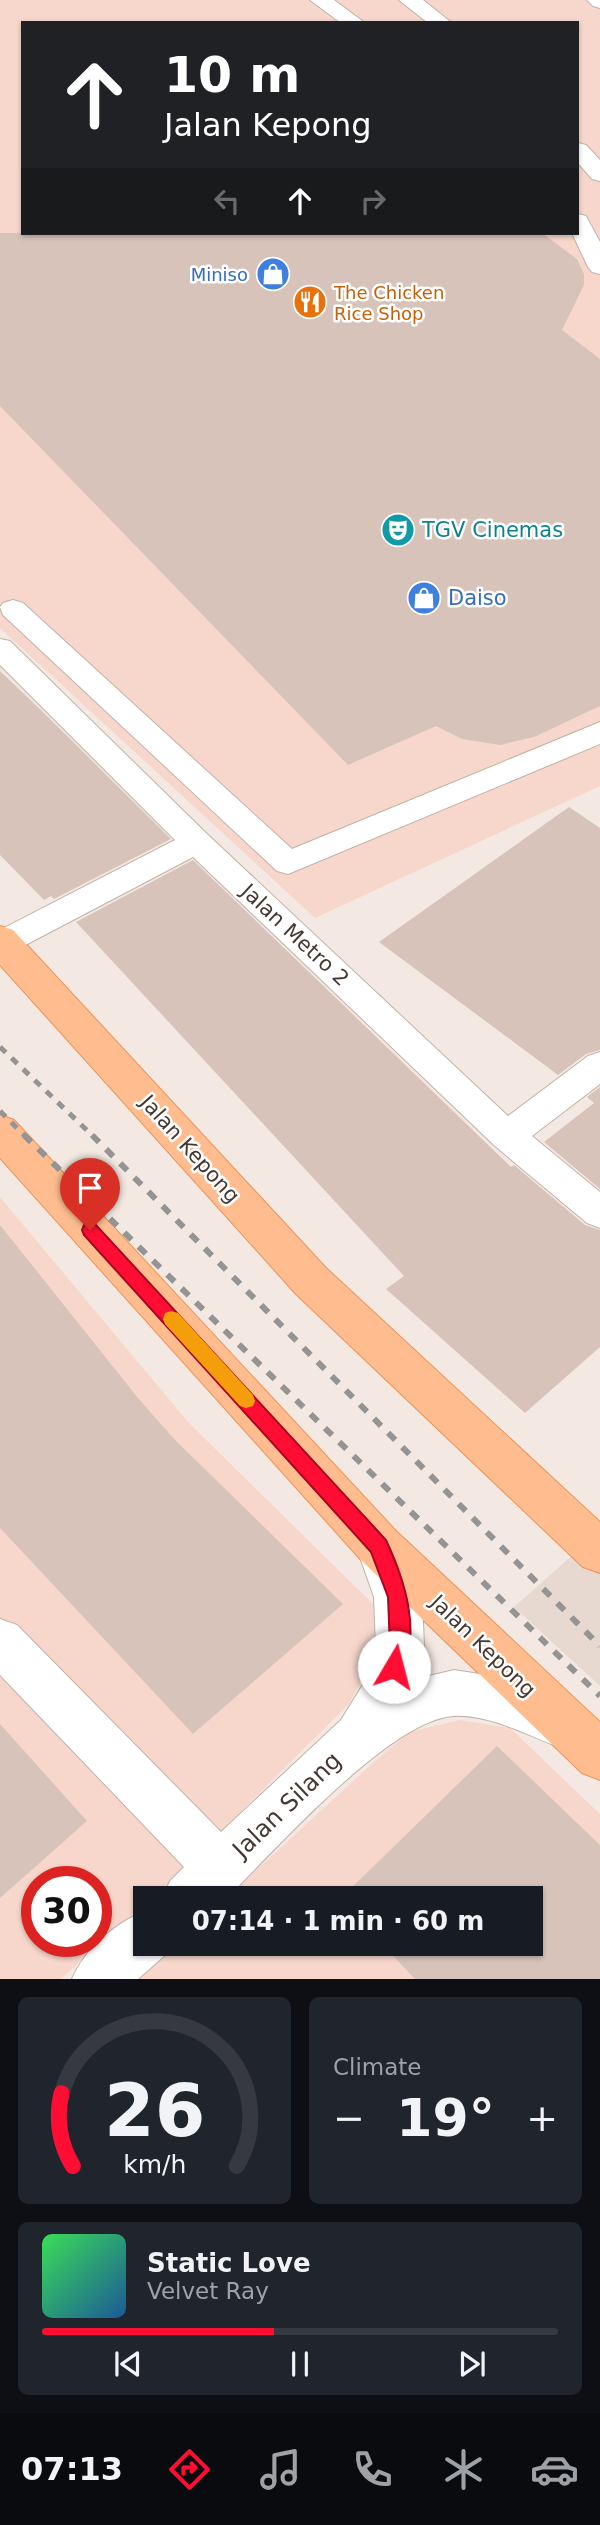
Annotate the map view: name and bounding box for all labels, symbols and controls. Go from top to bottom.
text: 10 m [164,47,300,104]
icon: ahead [49,49,140,140]
text: Jalan Kepong [164,106,372,144]
icon: left [208,182,246,220]
icon: ahead [281,182,319,220]
icon: right [354,182,392,220]
shop icon: Miniso [254,255,292,293]
place label: Miniso [191,264,248,285]
place label: The Chicken Rice Shop [333,282,444,324]
restaurant icon: The Chicken Rice Shop [291,283,329,321]
theatre icon: TGV Cinemas [379,511,417,549]
place label: TGV Cinemas [421,518,563,542]
shop icon: Daiso [405,579,443,617]
place label: Daiso [448,586,507,610]
street label: Jalan Metro 2 [235,878,354,991]
street label: Jalan Kepong [134,1089,244,1208]
pin [60,1158,120,1230]
icon: arrive [71,1169,109,1207]
street label: Jalan Kepong [424,1589,540,1702]
position arrow [357,1630,431,1704]
street label: Jalan Silang [226,1746,347,1865]
speed limit sign: 30 [21,1866,112,1957]
text: 07:14 · 1 min · 60 m [192,1906,484,1936]
text: Climate [333,2054,422,2080]
text: 26 [104,2069,205,2154]
text: 19° [396,2088,495,2148]
text: − [333,2096,365,2140]
text: + [526,2096,558,2140]
text: km/h [123,2150,186,2179]
text: Static Love [147,2248,311,2278]
text: Velvet Ray [147,2278,269,2304]
icon: previous [109,2345,147,2383]
icon: pause [281,2345,319,2383]
icon: next [453,2345,491,2383]
icon: directions [165,2445,214,2494]
icon: music [256,2445,305,2494]
icon: phone [348,2445,397,2494]
icon: climate [439,2445,488,2494]
icon: car [530,2445,579,2494]
text: 07:13 [21,2450,123,2488]

